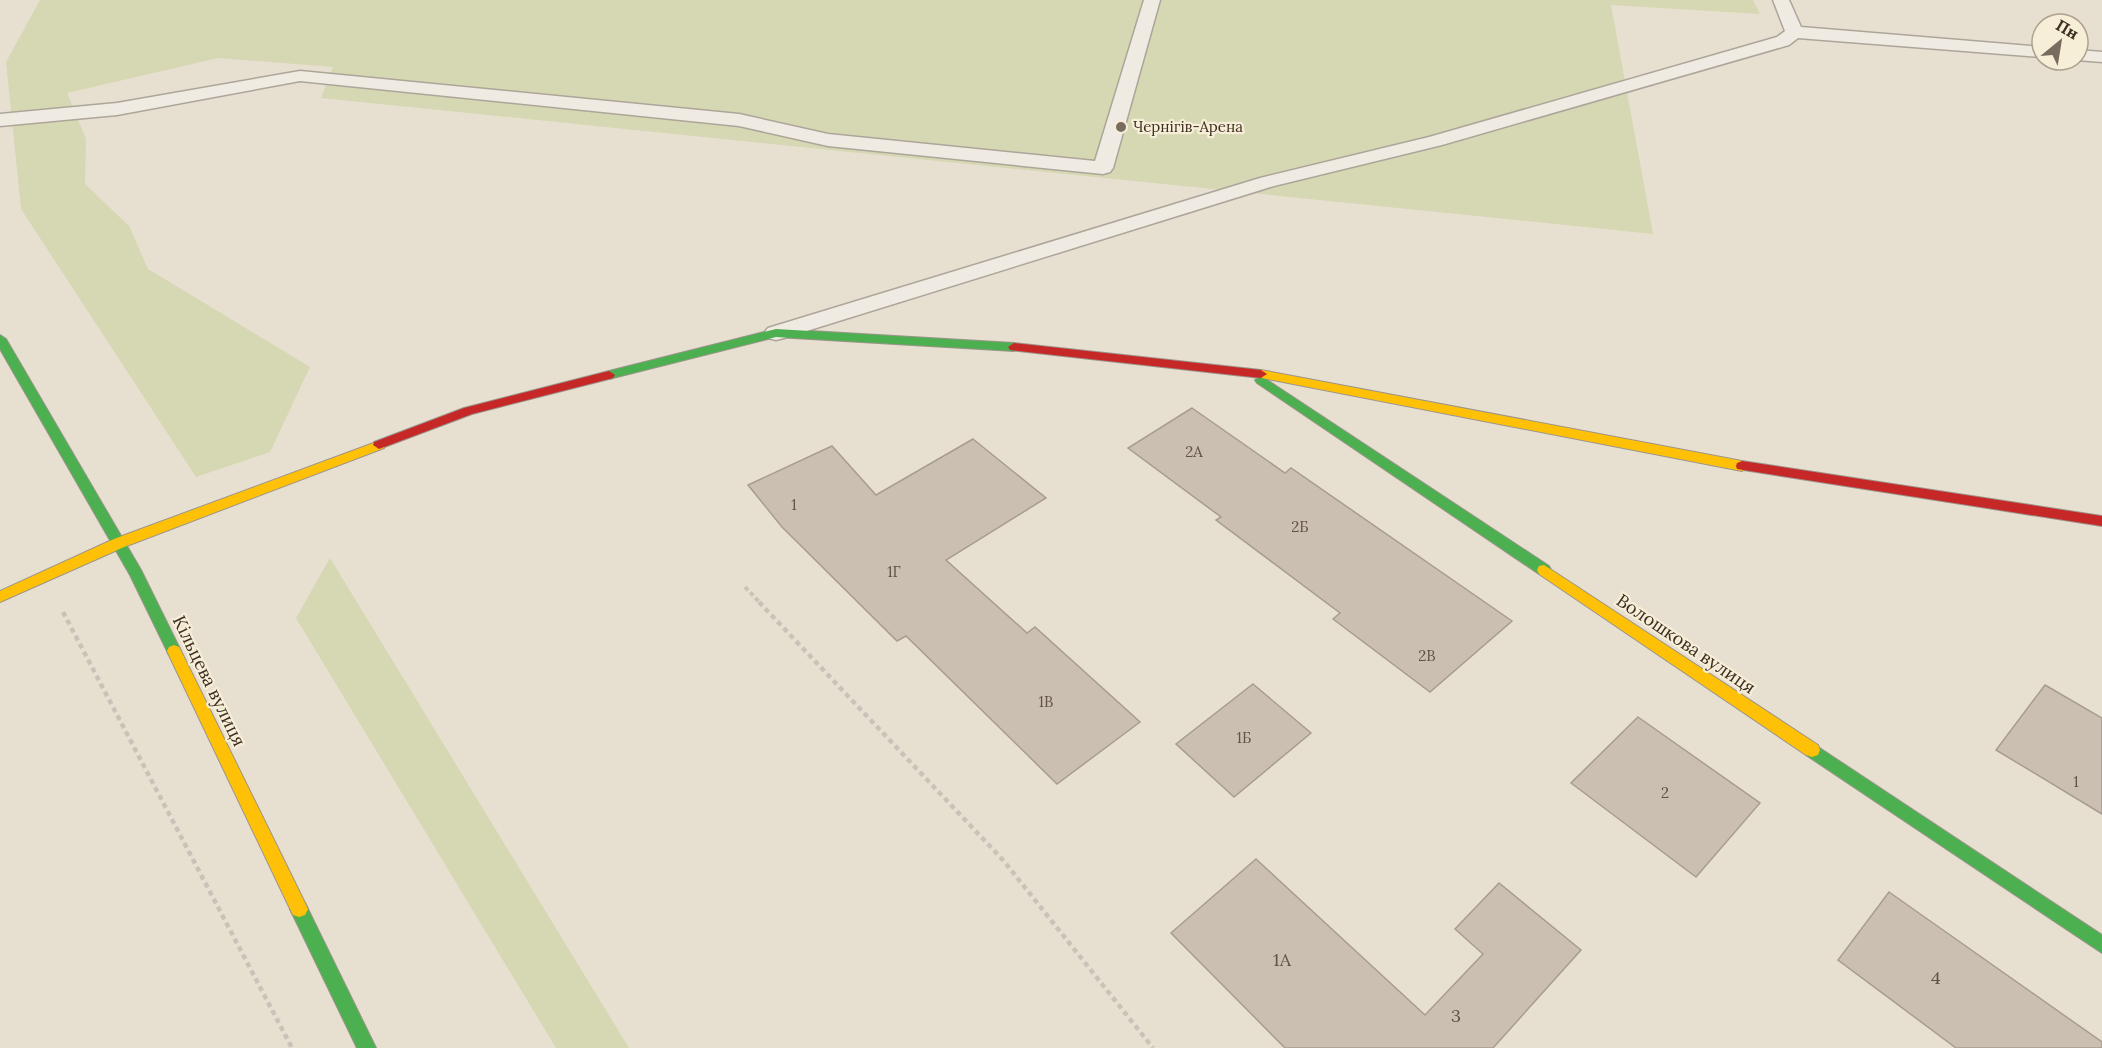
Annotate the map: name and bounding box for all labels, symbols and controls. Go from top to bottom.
north arrow [2030,12,2090,72]
text: Пн [2052,15,2083,43]
place label: Чернігів-Арена [1133,117,1243,136]
marker: Чернігів-Арена [1114,120,1128,134]
house number: 2А [1185,442,1203,461]
house number: 1 [791,495,797,514]
house number: 2Б [1291,517,1309,536]
house number: 1Г [887,562,901,581]
street label: Волошкова вулиця [1612,588,1760,699]
street label: Кільцева вулиця [168,611,251,750]
house number: 2В [1418,646,1436,665]
house number: 1В [1039,692,1053,711]
house number: 1Б [1237,728,1251,747]
house number: 1 [2073,772,2079,791]
house number: 2 [1661,783,1669,802]
house number: 1А [1273,948,1292,971]
house number: 4 [1931,966,1941,989]
house number: 3 [1451,1004,1461,1027]

